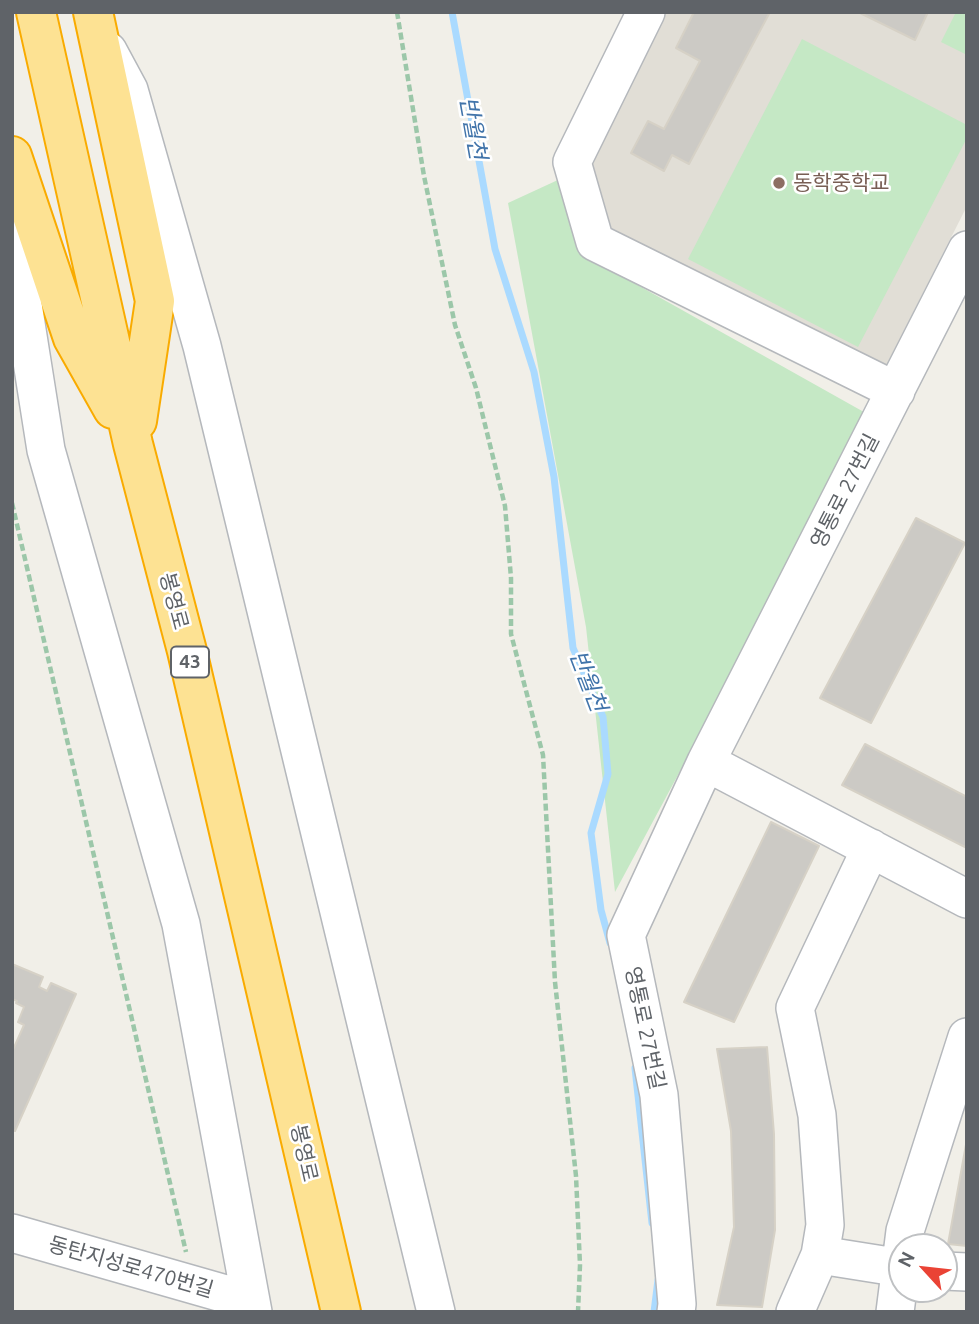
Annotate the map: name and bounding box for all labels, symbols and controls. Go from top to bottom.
water label: 반월천 [454,94,492,162]
place label: 동학중학교 [793,170,890,196]
marker: 동학중학교 [771,175,787,191]
street label: 영통로 27번길 [805,430,885,552]
street label: 봉영로 [154,570,194,632]
road number: 43 [171,646,209,678]
water label: 반월천 [564,646,612,716]
street label: 영통로 27번길 [620,964,670,1092]
street label: 봉영로 [285,1122,323,1184]
street label: 동탄지성로470번길 [45,1231,217,1303]
north arrow [888,1233,958,1303]
text: N [893,1248,919,1271]

